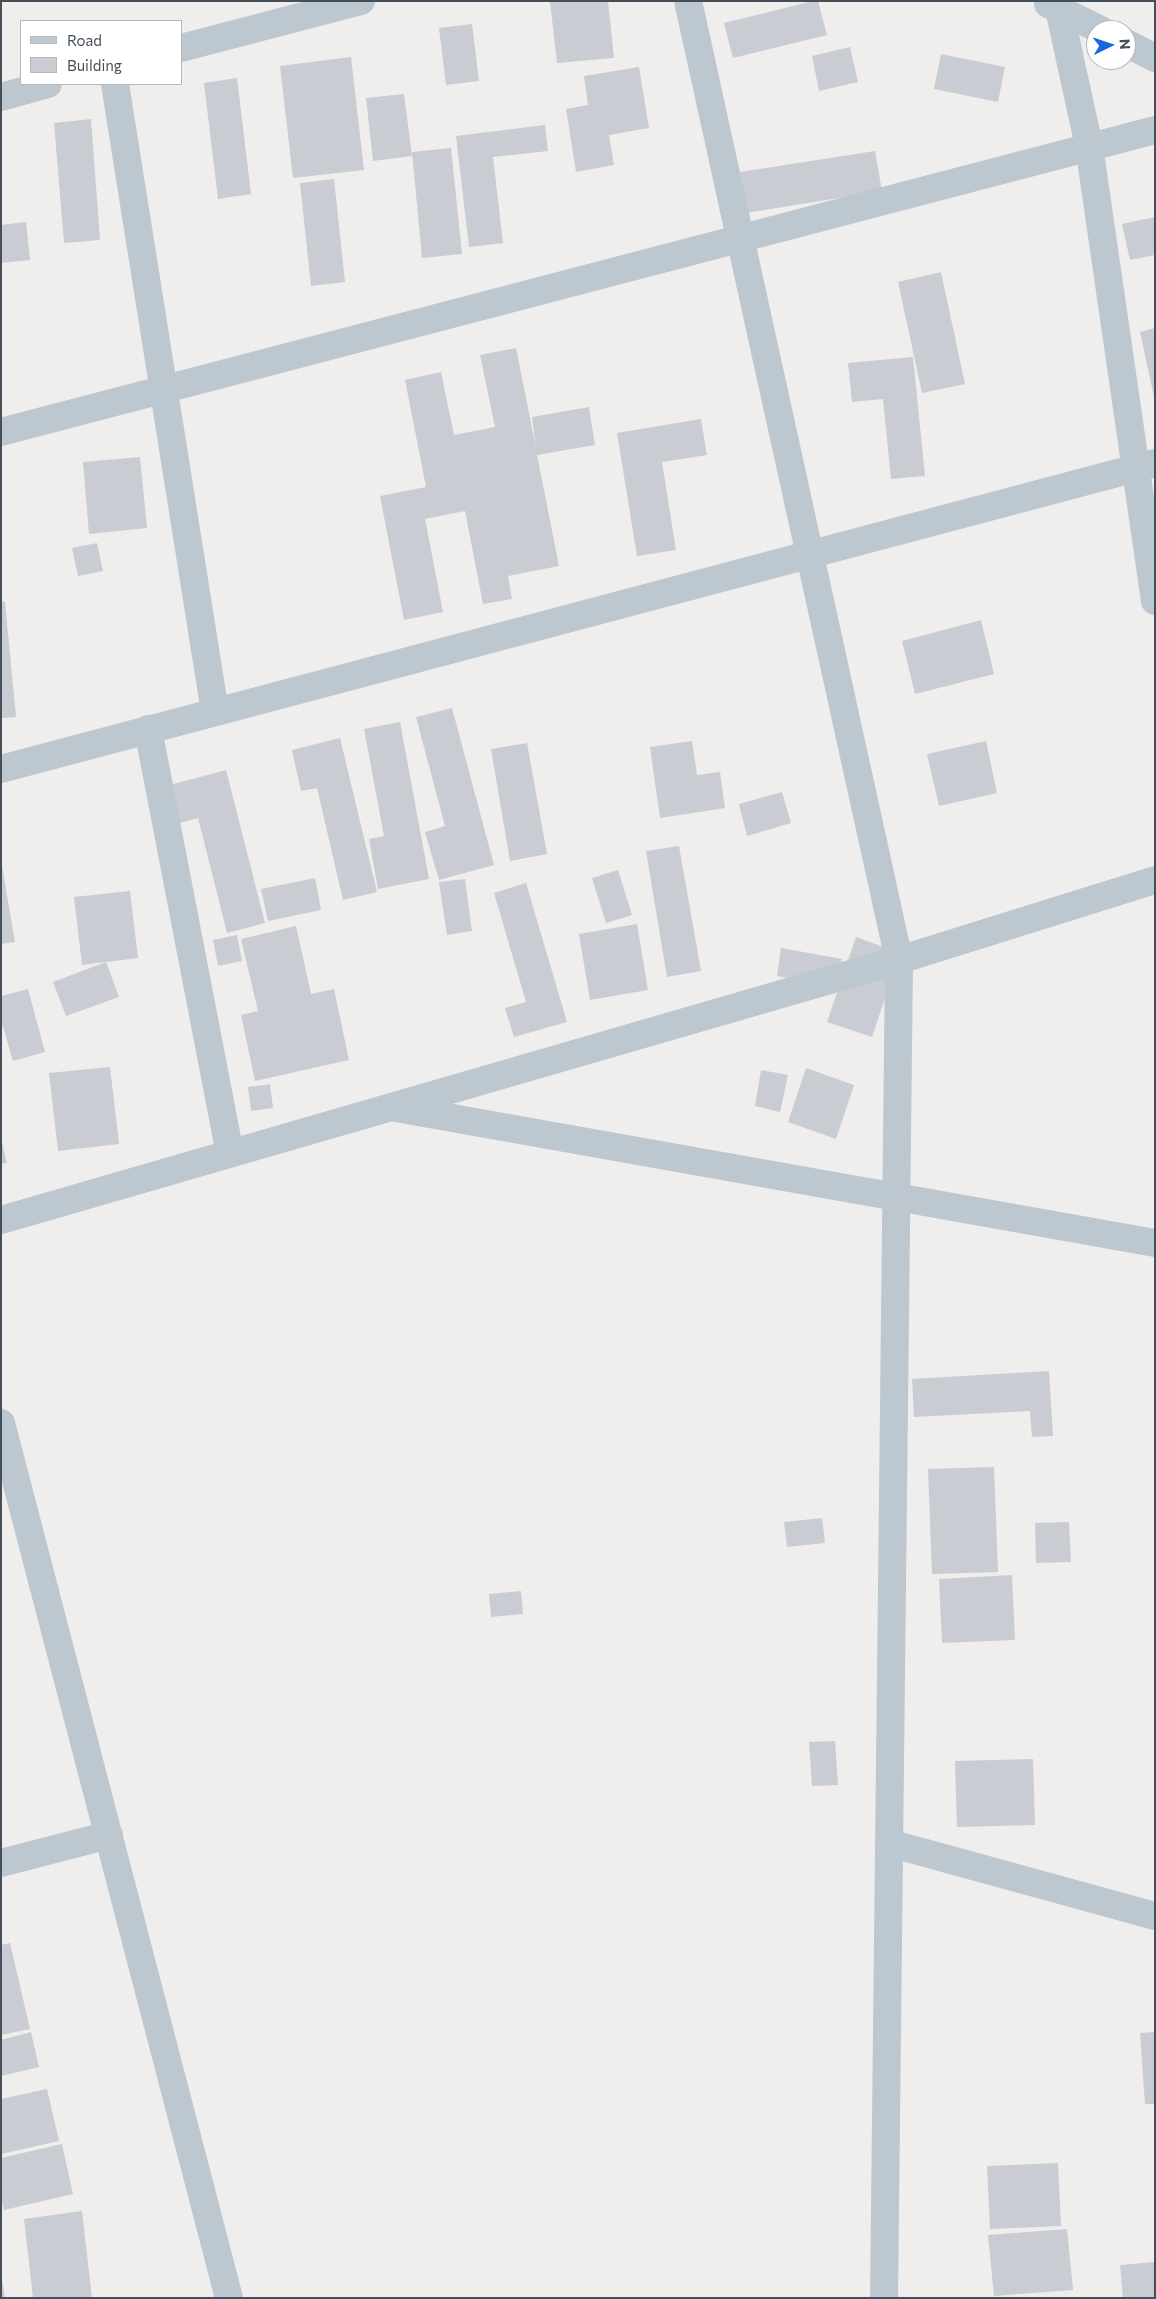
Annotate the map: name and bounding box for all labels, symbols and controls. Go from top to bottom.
legend [20,20,182,85]
north arrow [1086,20,1136,70]
text: Road [67,31,102,49]
text: N [1117,38,1134,50]
text: Building [67,56,122,74]

